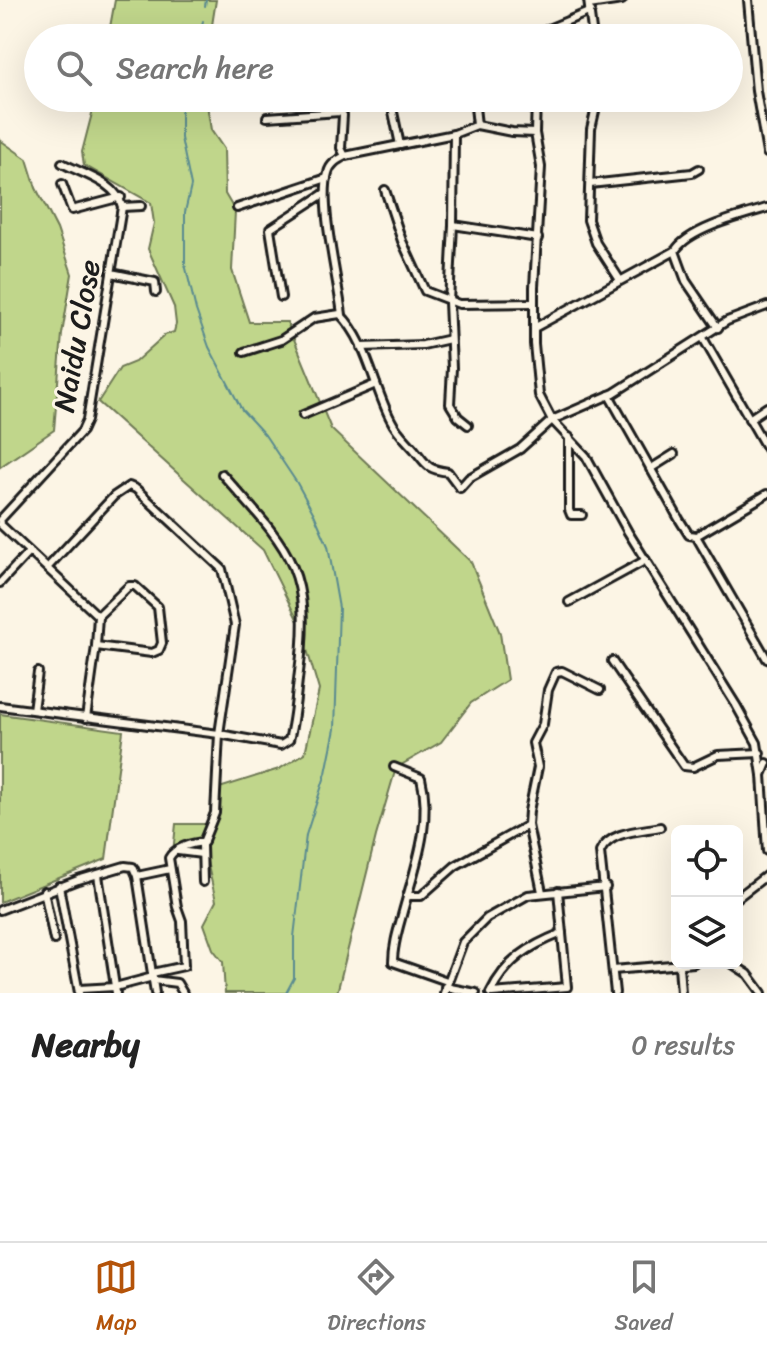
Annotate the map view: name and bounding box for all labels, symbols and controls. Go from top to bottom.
search box [24,24,743,112]
text: Search here [116,41,274,95]
icon: search [52,46,96,90]
street label: Naidu Close [37,255,117,417]
map controls [671,825,743,969]
button: locate [671,825,743,897]
button: layers [671,897,743,969]
text: Nearby [32,1015,140,1075]
text: 0 results [631,1022,735,1068]
tab: Map [94,1255,138,1342]
tab: Directions [327,1255,426,1342]
tab: Saved [615,1255,673,1342]

